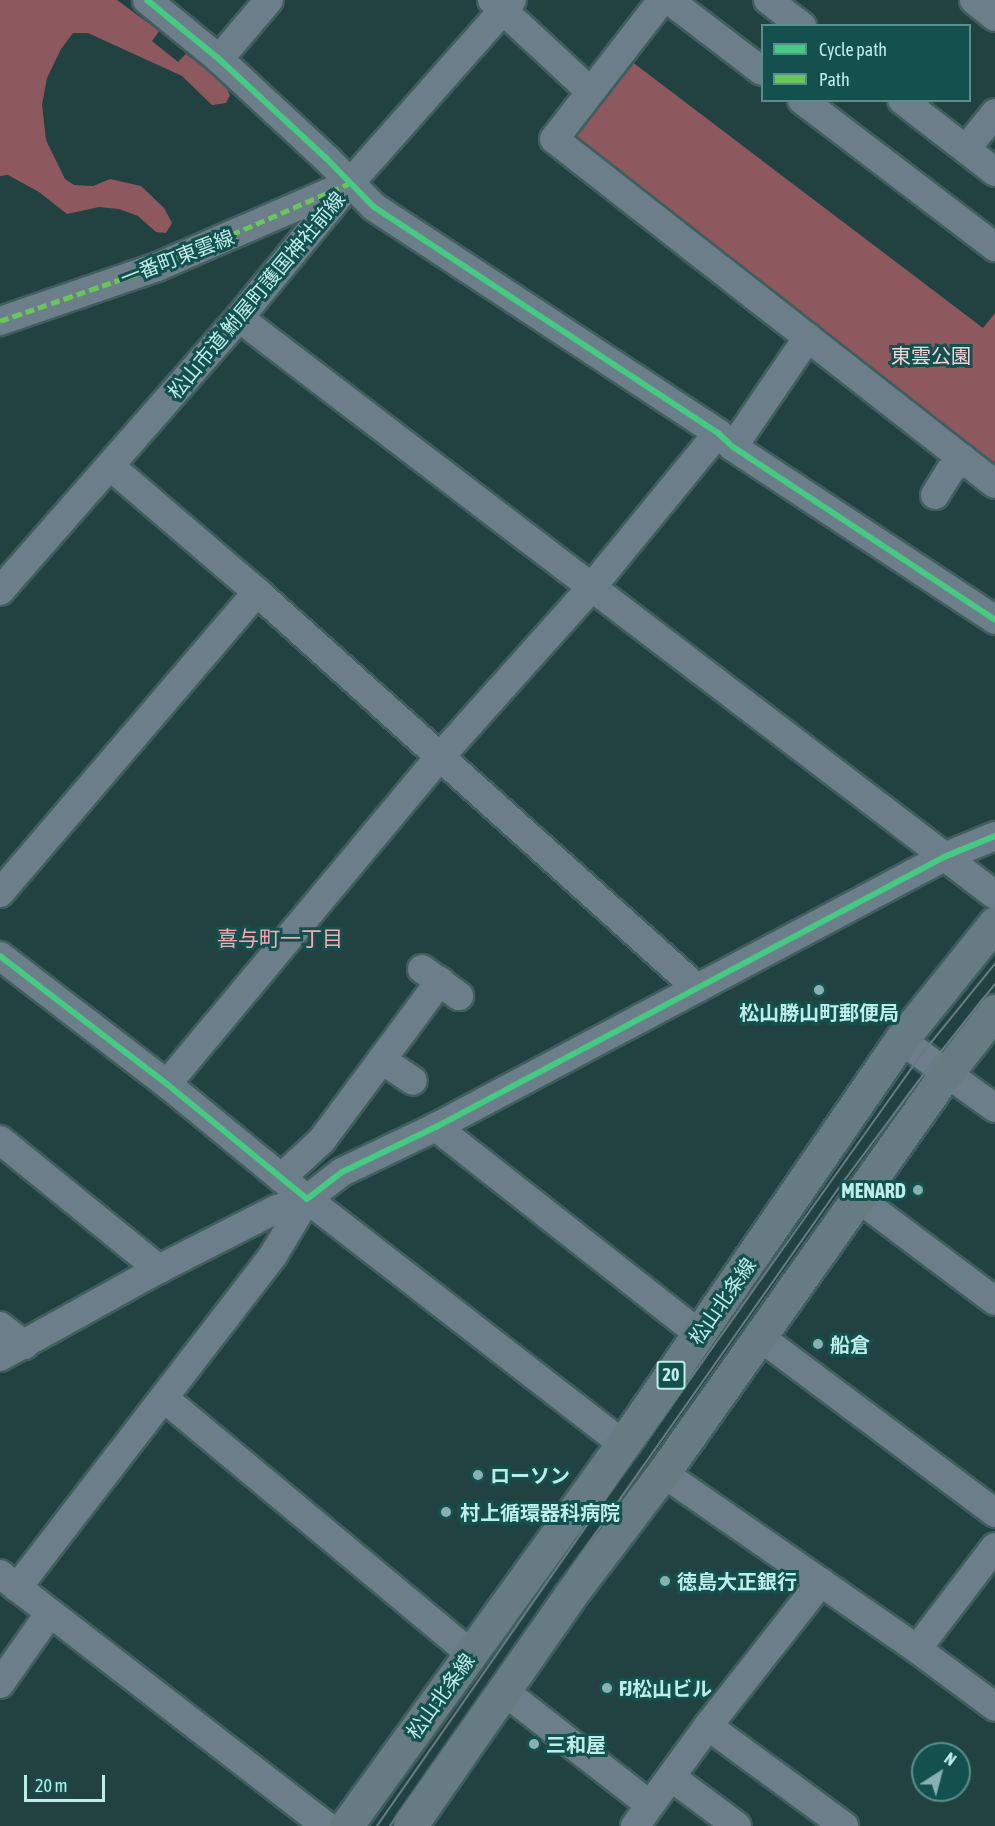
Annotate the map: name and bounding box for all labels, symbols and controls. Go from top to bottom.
legend [761,24,971,102]
text: Cycle path [819,39,887,60]
text: Path [819,69,850,90]
street label: 松山市道 鮒屋町護国神社前線 [162,187,350,403]
street label: 一番町東雲線 [117,224,237,290]
park label: 東雲公園 [891,343,971,367]
district label: 喜与町一丁目 [217,925,343,951]
marker: 松山勝山町郵便局 [812,983,826,997]
place label: 松山勝山町郵便局 [739,1000,899,1024]
place label: MENARD [841,1178,906,1202]
marker: MENARD [911,1183,925,1197]
street label: 松山北条線 [683,1253,761,1349]
place label: 船倉 [830,1332,870,1356]
marker: 船倉 [811,1337,825,1351]
road number: 20 [656,1360,686,1390]
place label: ローソン [490,1463,570,1487]
marker: ローソン [471,1468,485,1482]
place label: 村上循環器科病院 [460,1500,620,1524]
marker: 村上循環器科病院 [437,1503,455,1521]
place label: 徳島大正銀行 [677,1569,797,1593]
marker: 徳島大正銀行 [658,1574,672,1588]
street label: 松山北条線 [401,1648,479,1744]
place label: FJ松山ビル [619,1676,712,1700]
marker: FJ松山ビル [600,1681,614,1695]
place label: 三和屋 [546,1732,606,1756]
marker: 三和屋 [527,1737,541,1751]
north arrow [911,1742,971,1802]
text: N [941,1749,960,1769]
scale bar [27,1763,108,1801]
text: 20 m [35,1775,67,1796]

